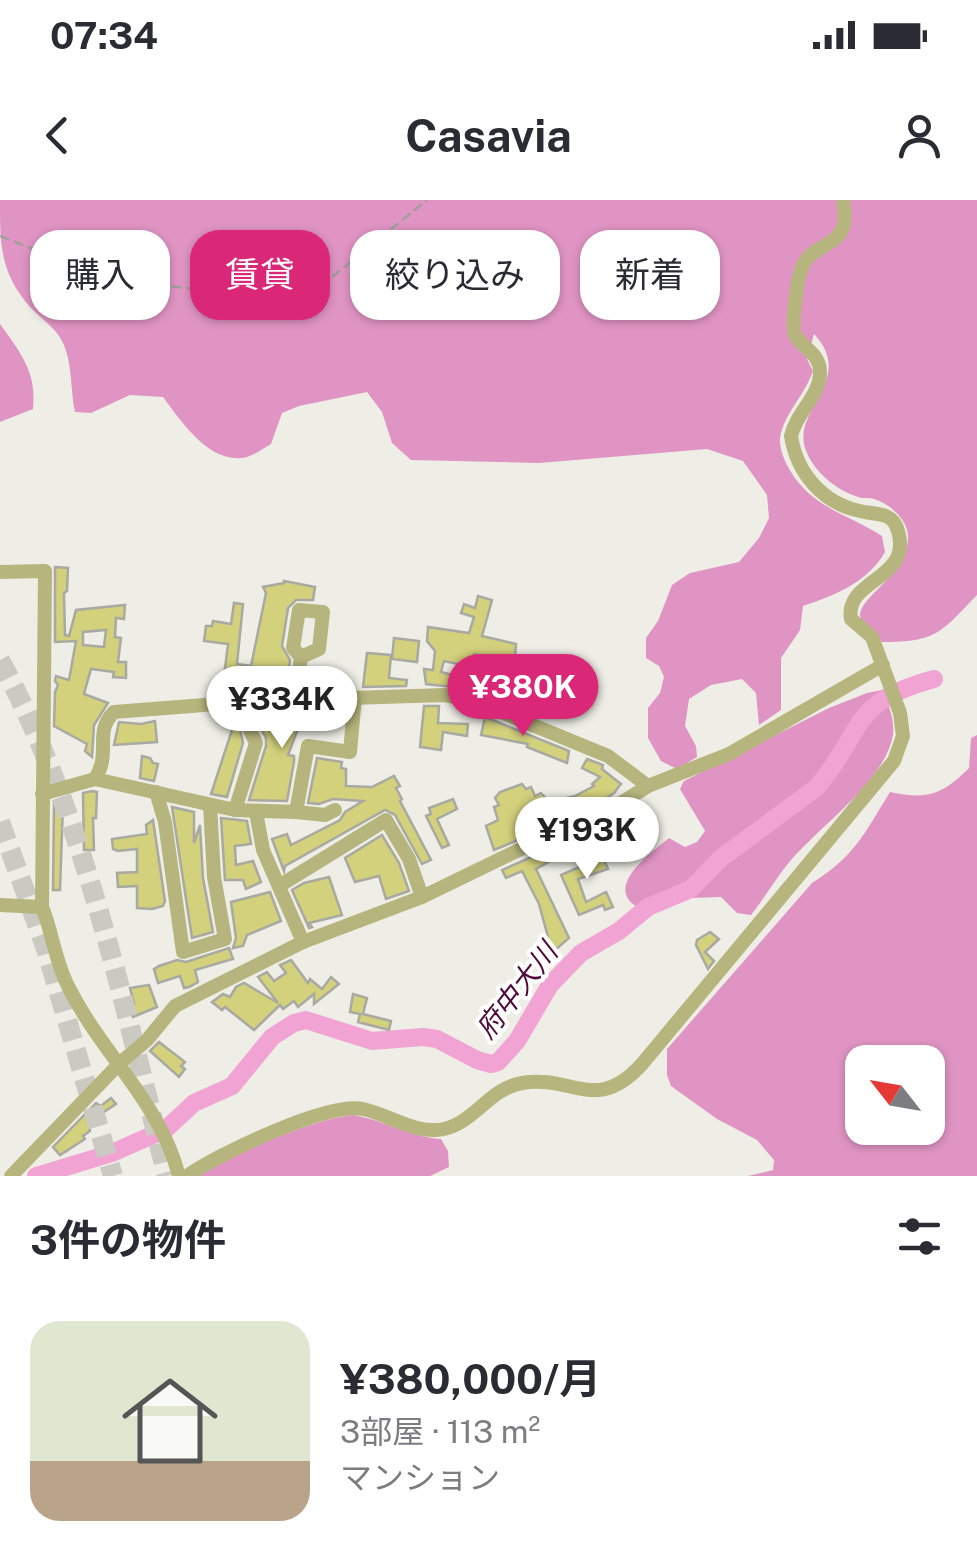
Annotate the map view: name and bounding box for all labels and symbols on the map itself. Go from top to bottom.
pin: ¥380K [453,654,593,739]
pin: ¥334K [212,666,352,751]
pin: ¥193K [517,797,657,882]
water label: 府中大川 [469,933,565,1044]
north arrow [845,1045,945,1145]

